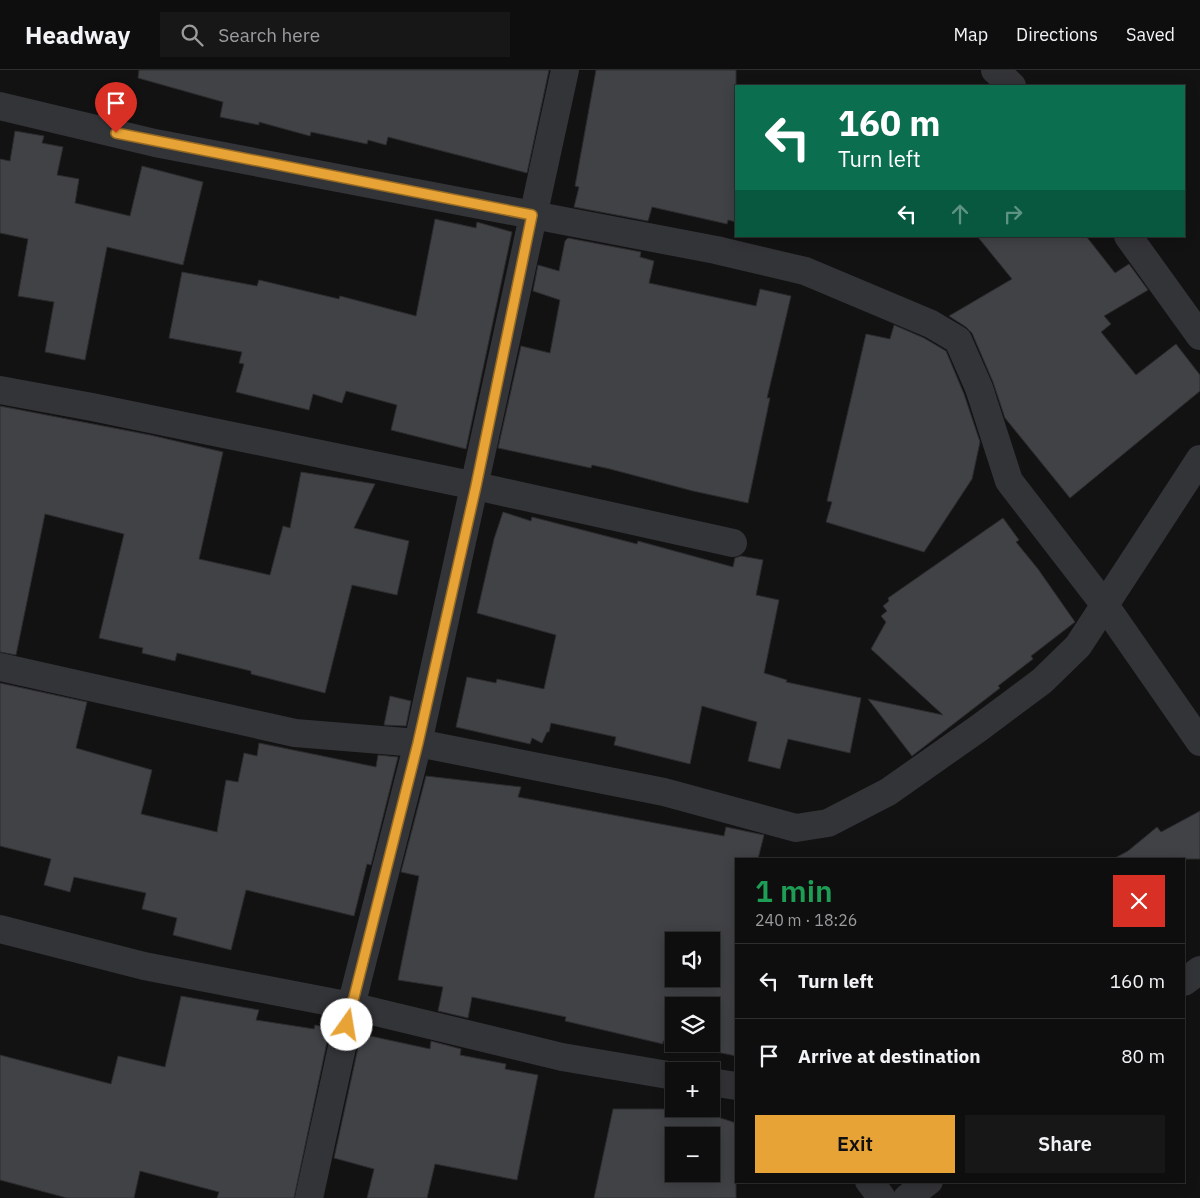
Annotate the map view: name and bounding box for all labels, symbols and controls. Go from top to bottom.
search box [160,12,510,57]
text: Headway [25,19,130,51]
icon: search [178,21,206,49]
text: Search here [218,23,320,47]
text: Map [953,23,988,46]
text: Directions [1016,23,1098,46]
text: Saved [1126,23,1175,46]
pin [95,82,137,133]
icon: arrive [102,89,130,117]
text: 160 m [838,100,941,146]
icon: left [755,105,820,170]
text: Turn left [838,144,921,173]
icon: left [893,200,921,228]
icon: ahead [946,200,974,228]
icon: right [999,200,1027,228]
text: 1 min [755,871,833,910]
button: close [1113,875,1165,927]
text: 240 m · 18:26 [755,910,857,930]
map controls [665,932,720,1182]
button: sound [665,932,720,987]
icon: left [755,967,783,995]
text: Turn left [798,969,874,993]
text: 160 m [1110,969,1165,993]
button: layers [665,997,720,1052]
position arrow [320,998,372,1050]
icon: arrive [755,1042,783,1070]
text: Arrive at destination [798,1044,981,1068]
text: 80 m [1121,1044,1165,1068]
button: + [665,1062,720,1117]
button: Exit [755,1115,955,1173]
button: Share [965,1115,1165,1173]
button: − [665,1127,720,1182]

